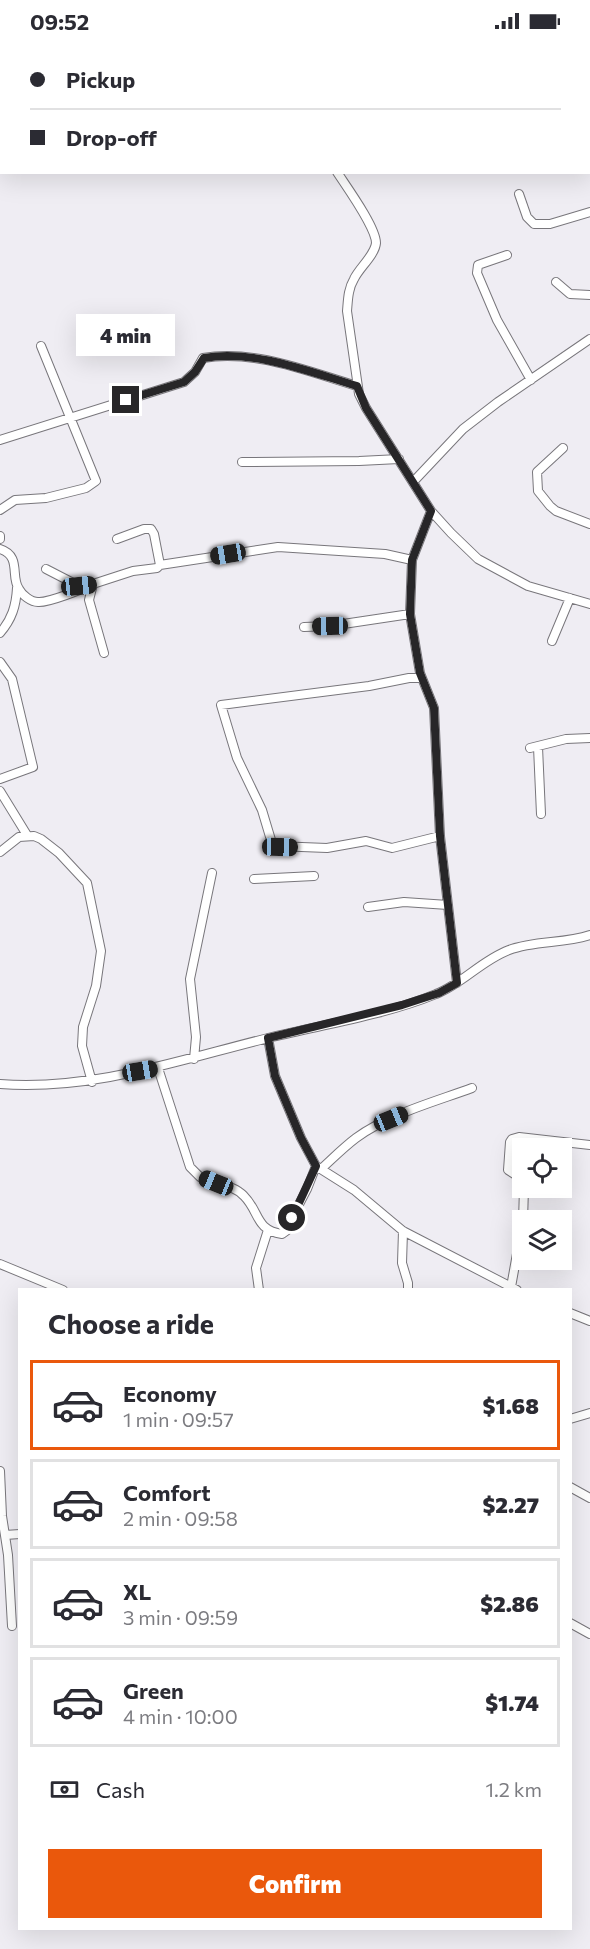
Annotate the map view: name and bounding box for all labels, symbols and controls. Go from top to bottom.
text: 09:52 [30,8,89,35]
text: Pickup [66,66,135,93]
text: Drop-off [66,124,157,151]
callout: 4 min [76,313,176,355]
text: 4 min [100,323,151,347]
route end [112,386,139,413]
car [209,542,247,566]
car [60,575,98,597]
car [312,617,348,635]
car [262,838,298,856]
car [121,1059,159,1083]
car [371,1104,411,1134]
map controls [512,1138,572,1270]
button: locate [512,1138,572,1198]
car [196,1168,236,1198]
route start [278,1204,305,1231]
button: layers [512,1210,572,1270]
text: Choose a ride [48,1307,214,1340]
icon: car [51,1378,105,1432]
text: Economy [123,1380,217,1407]
text: $1.68 [483,1392,539,1419]
text: 1 min · 09:57 [123,1407,234,1431]
icon: car [51,1477,105,1531]
text: Comfort [123,1479,211,1506]
text: $2.27 [482,1491,539,1518]
text: 2 min · 09:58 [123,1506,238,1530]
icon: car [51,1576,105,1630]
text: XL [123,1578,151,1605]
text: $2.86 [480,1590,539,1617]
text: 3 min · 09:59 [123,1605,238,1629]
icon: car [51,1675,105,1729]
text: Green [123,1677,184,1704]
text: $1.74 [485,1689,539,1716]
text: 4 min · 10:00 [123,1704,238,1728]
icon: cash [48,1773,81,1806]
text: Cash [96,1776,145,1803]
text: 1.2 km [486,1777,542,1801]
button: Confirm [48,1849,542,1918]

